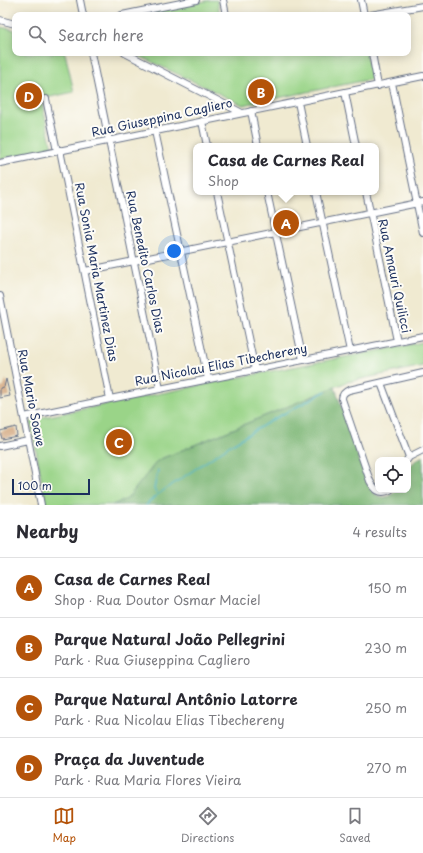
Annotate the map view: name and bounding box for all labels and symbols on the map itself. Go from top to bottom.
pin: B [248,77,274,107]
pin: D [16,81,42,111]
street label: Rua Giuseppina Cagliero [90,93,234,141]
street label: Rua Sonia Maria Martinez Dias [71,181,123,363]
street label: Rua Benedito Carlos Dias [122,189,170,335]
pin: A [273,208,299,238]
street label: Rua Amauri Quilicci [374,217,416,335]
your location [164,241,184,261]
street label: Rua Nicolau Elias Tibechereny [133,338,309,390]
street label: Rua Mario Soave [14,348,50,448]
pin: C [106,427,132,457]
scale bar [12,477,90,496]

